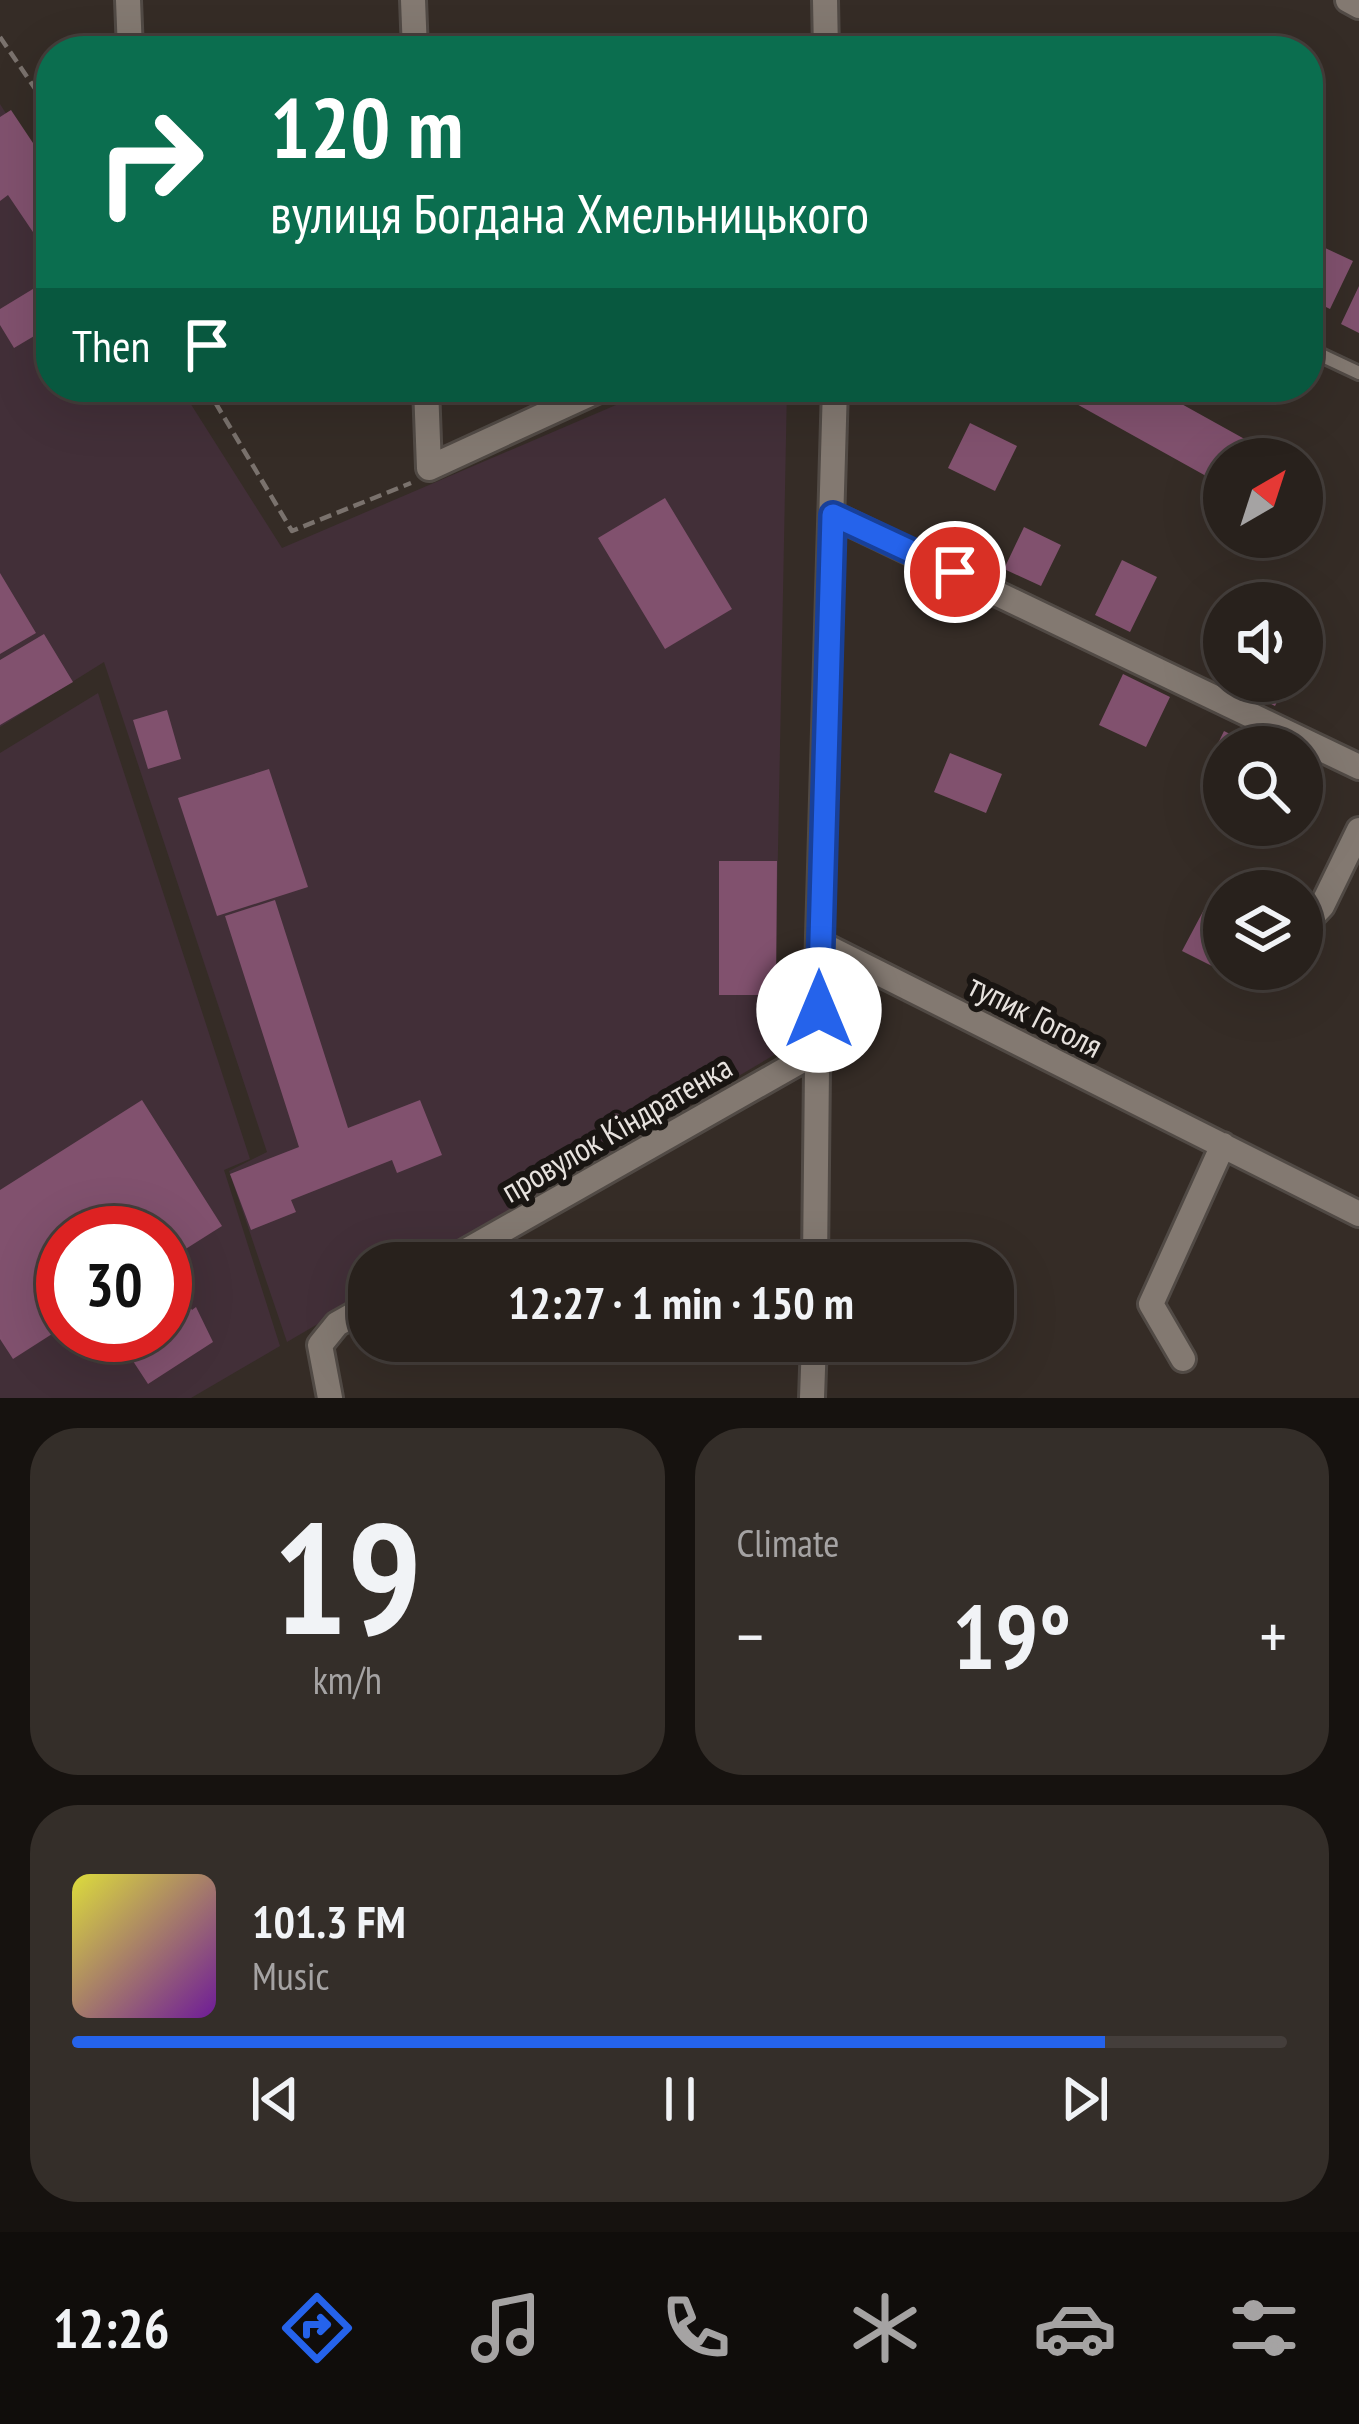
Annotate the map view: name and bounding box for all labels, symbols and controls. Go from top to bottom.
text: 120 m [270,72,463,181]
icon: right [72,84,228,240]
text: вулиця Богдана Хмельницького [270,178,869,248]
icon: arrive [174,312,240,378]
text: Then [72,316,150,374]
north arrow [1203,438,1323,558]
map controls [1203,438,1323,990]
pin [904,521,1006,623]
icon: arrive [922,539,988,605]
button: sound [1203,582,1323,702]
button: search [1203,726,1323,846]
button: layers [1203,870,1323,990]
position arrow [756,947,882,1073]
street label: тупик Гоголя [962,963,1110,1067]
street label: провулок Кіндратенка [493,1045,739,1211]
speed limit sign: 30 [36,1206,192,1362]
text: 12:27 · 1 min · 150 m [508,1273,854,1331]
text: 19 [273,1475,422,1677]
text: Climate [737,1517,839,1568]
text: 19° [952,1577,1071,1694]
text: − [737,1593,764,1678]
text: + [1260,1593,1287,1678]
text: km/h [313,1654,382,1705]
text: 101.3 FM [252,1892,406,1950]
text: Music [252,1950,329,2001]
icon: previous [242,2066,308,2132]
icon: pause [647,2066,713,2132]
icon: next [1052,2066,1118,2132]
icon: directions [275,2286,359,2370]
icon: music [464,2286,548,2370]
icon: phone [654,2286,738,2370]
icon: climate [843,2286,927,2370]
icon: car [1033,2286,1117,2370]
icon: filters [1222,2286,1306,2370]
text: 12:26 [53,2293,170,2363]

